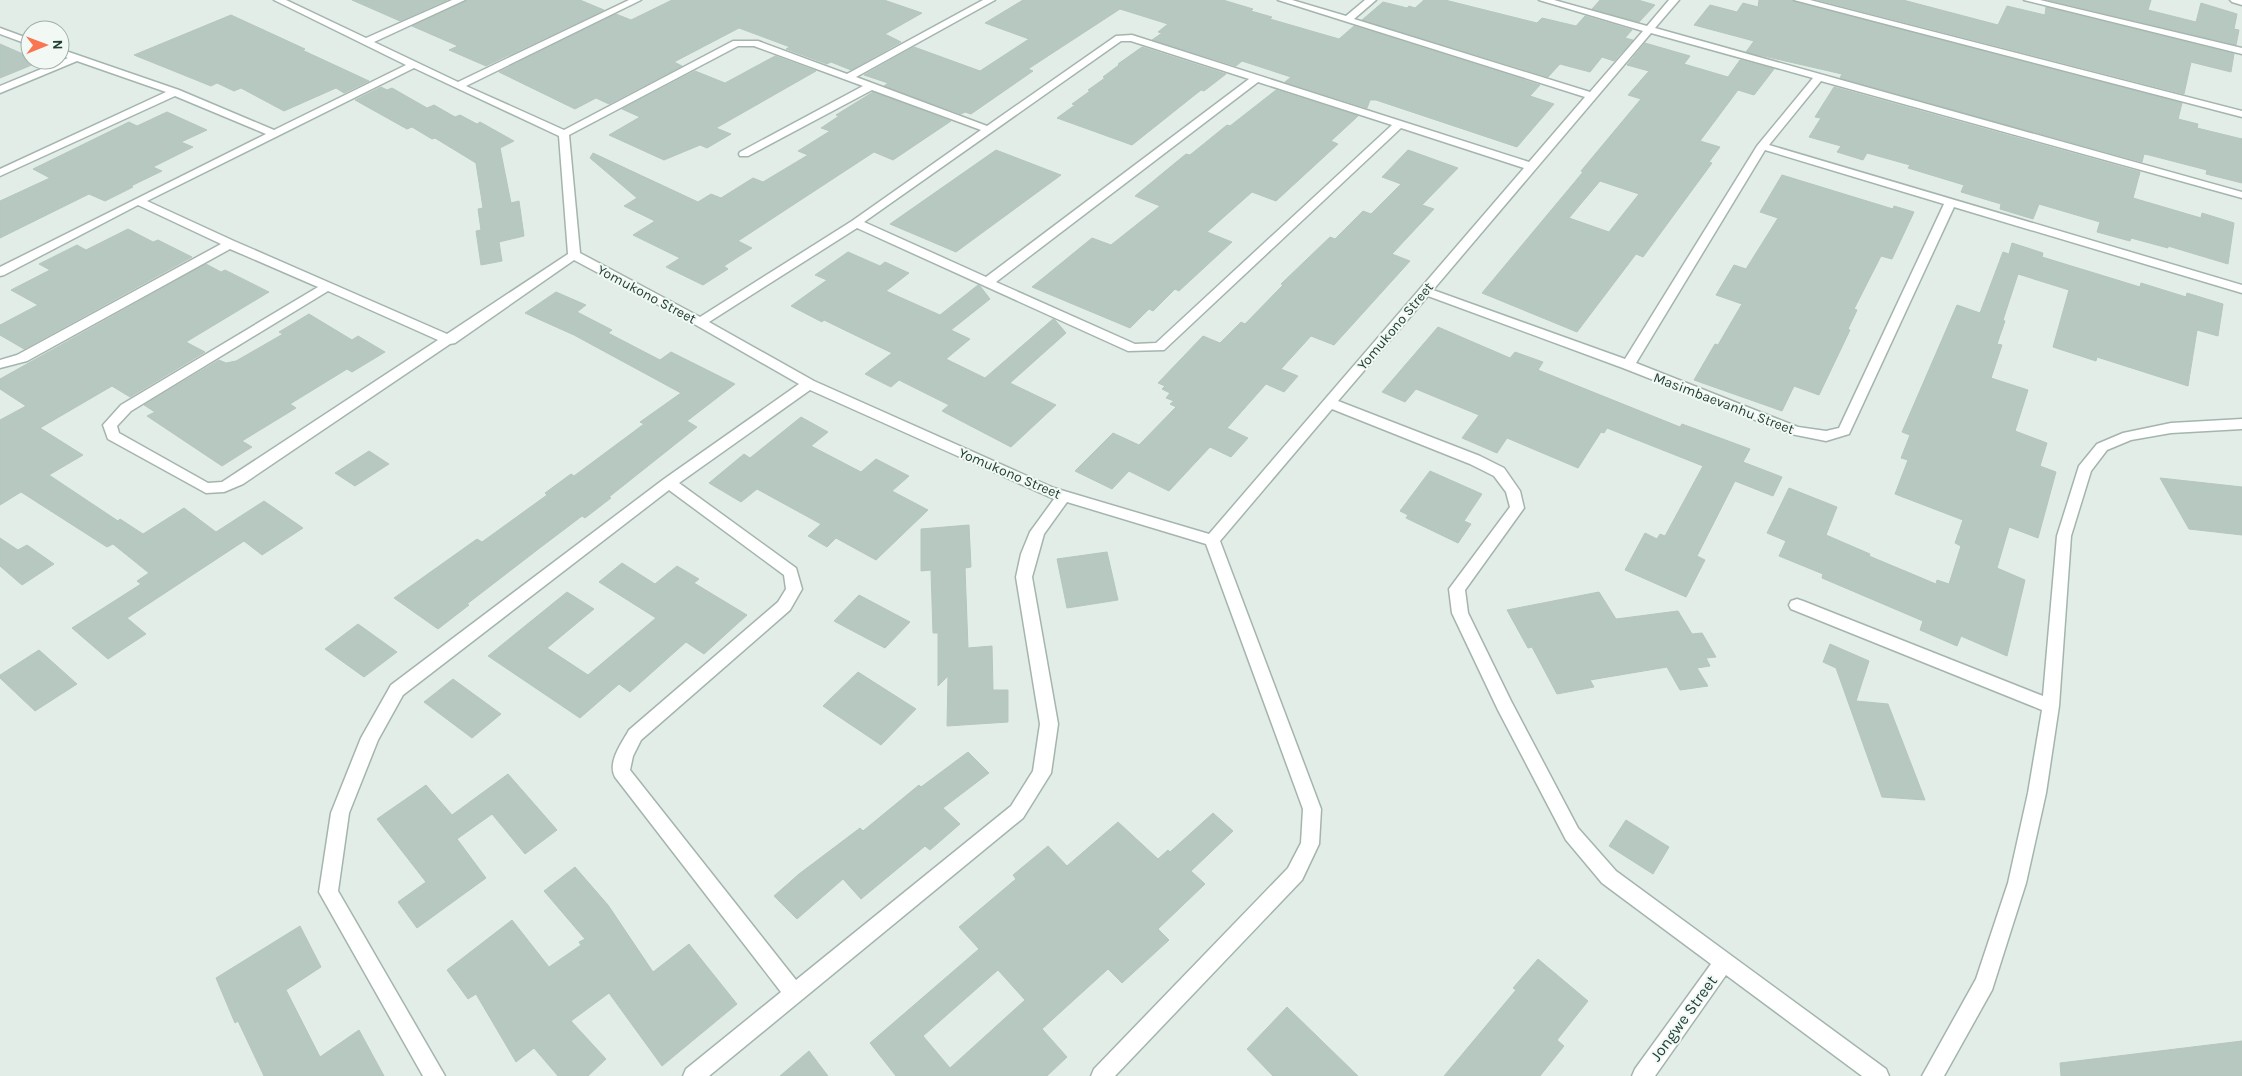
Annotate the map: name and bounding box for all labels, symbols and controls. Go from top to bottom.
north arrow [20,20,70,70]
text: N [49,40,66,50]
street label: Yomukono Street [594,261,699,328]
street label: Yomukono Street [1354,279,1437,374]
street label: Masimbaevanhu Street [1651,369,1797,438]
street label: Yomukono Street [956,444,1063,503]
street label: Jongwe Street [1646,972,1721,1065]

